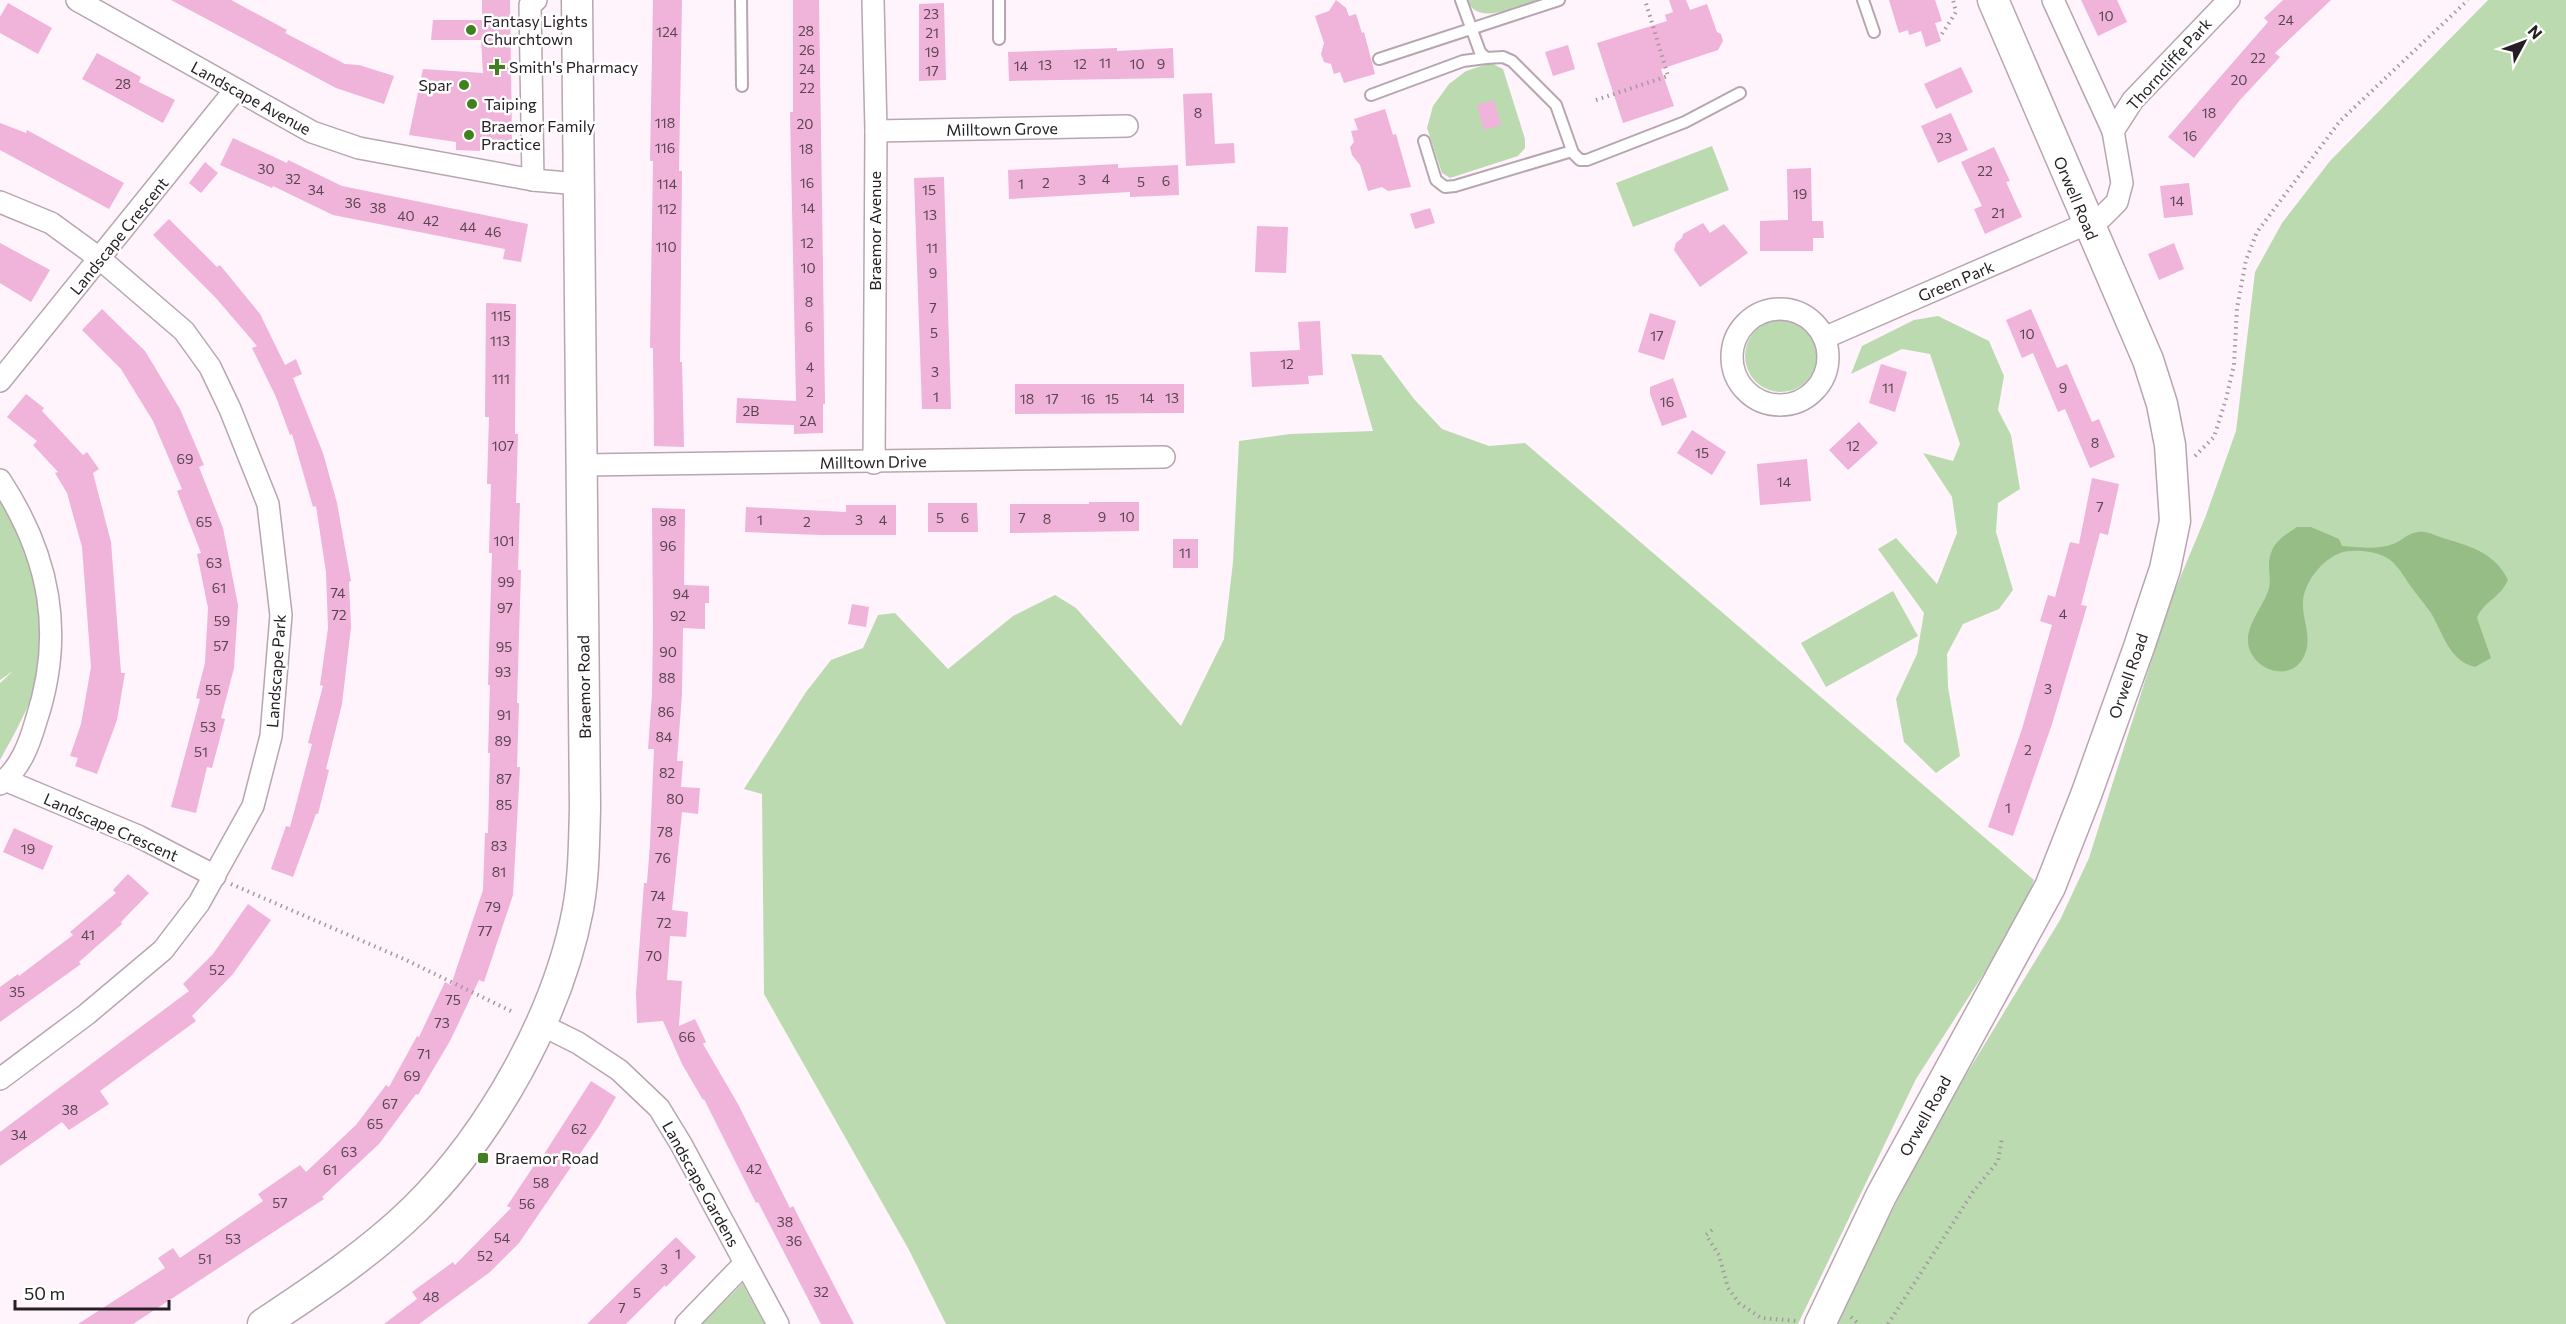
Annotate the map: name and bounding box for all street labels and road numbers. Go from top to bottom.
street label: Thorncliffe Park [2122,13,2215,114]
street label: Landscape Avenue [188,57,314,138]
street label: Milltown Grove [946,118,1058,139]
street label: Orwell Road [2050,153,2103,242]
street label: Braemor Avenue [865,171,884,291]
street label: Landscape Crescent [65,173,172,298]
street label: Green Park [1915,256,1997,305]
street label: Milltown Drive [819,451,927,472]
street label: Landscape Park [262,613,289,728]
street label: Orwell Road [2104,631,2151,721]
street label: Braemor Road [573,635,594,739]
street label: Landscape Crescent [41,788,182,865]
street label: Orwell Road [1895,1072,1954,1159]
street label: Landscape Gardens [659,1118,744,1250]

